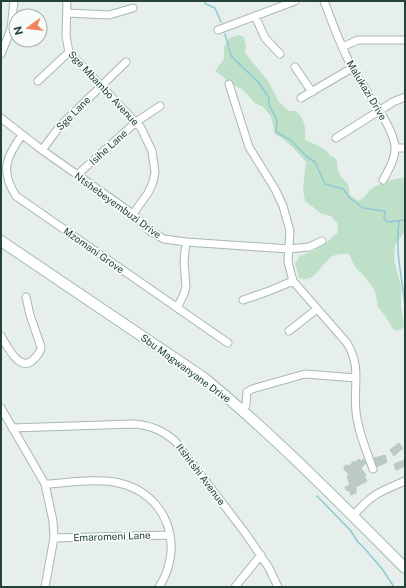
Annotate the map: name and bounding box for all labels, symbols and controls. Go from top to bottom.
north arrow [8,8,48,48]
text: N [11,25,25,36]
street label: Sge Mbambo Avenue [66,48,142,128]
street label: Malukazi Drive [344,58,390,122]
street label: Sge Lane [54,93,93,132]
street label: Isihe Lane [87,127,130,167]
street label: Ntshebeyembuzi Drive [72,169,164,241]
street label: Mzomani Grove [61,225,127,276]
street label: Sbu Magwanyane Drive [138,331,234,405]
street label: Itshitshi Avenue [174,441,228,507]
street label: Emaromeni Lane [73,529,151,543]

